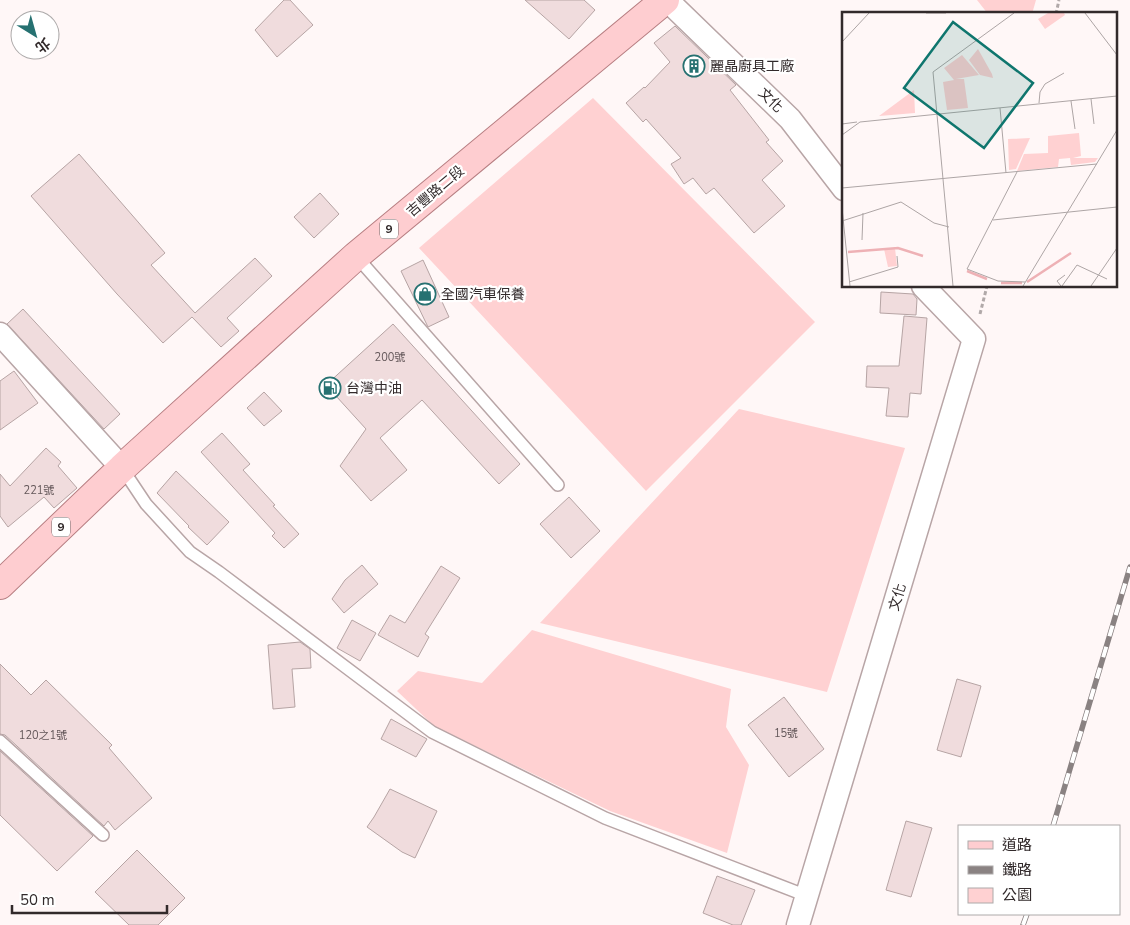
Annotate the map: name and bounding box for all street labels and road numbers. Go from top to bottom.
street label: 文化 [754,84,787,117]
street label: 吉豐路二段 [402,162,468,221]
road number: 9 [380,220,398,238]
road number: 9 [52,518,70,536]
street label: 文化 [884,581,911,613]

